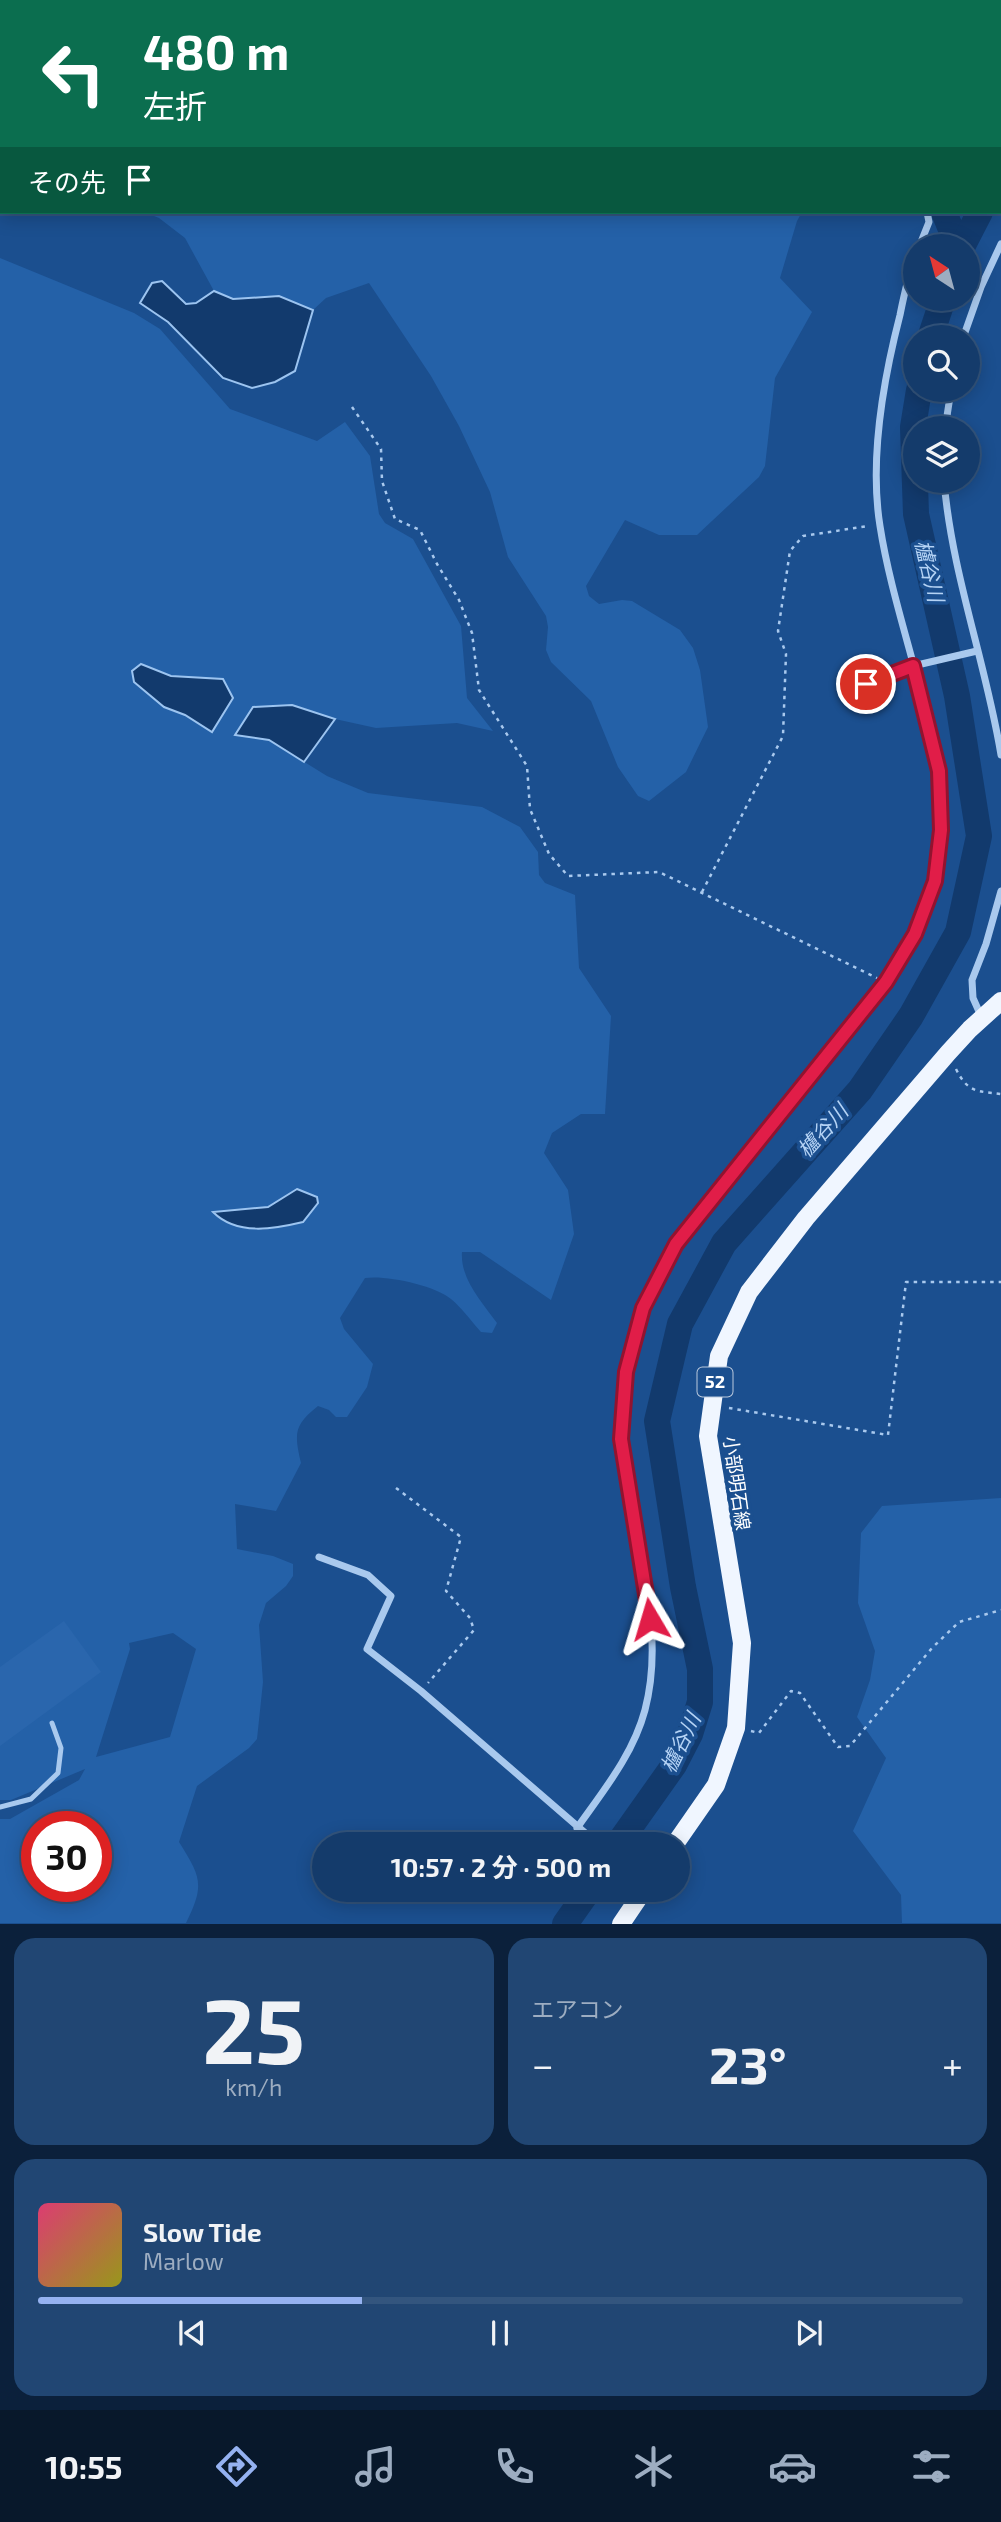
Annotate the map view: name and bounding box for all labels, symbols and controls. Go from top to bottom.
text: 480 m [143,21,289,80]
icon: left [28,28,119,119]
text: 左折 [143,86,207,124]
icon: arrive [120,161,158,199]
text: その先 [28,166,106,197]
north arrow [903,234,980,312]
map controls [903,234,980,493]
button: search [903,325,980,402]
button: layers [903,416,980,493]
water label: 櫨谷川 [911,537,950,606]
pin [836,654,896,714]
icon: arrive [847,665,885,703]
water label: 櫨谷川 [792,1097,854,1162]
road number: 52 [698,1367,732,1396]
street label: 小部明石線 [719,1434,755,1532]
position arrow [613,1582,687,1656]
water label: 櫨谷川 [655,1707,706,1776]
speed limit sign: 30 [21,1811,112,1902]
text: 10:57 · 2 分 · 500 m [391,1851,611,1882]
text: 25 [202,1973,305,2082]
text: エアコン [532,1995,624,2023]
text: 23° [709,2032,787,2094]
text: − [532,2041,554,2087]
text: + [942,2041,963,2087]
text: km/h [225,2073,282,2101]
text: Slow Tide [143,2216,262,2247]
text: Marlow [143,2247,224,2275]
icon: previous [173,2314,211,2352]
icon: pause [481,2314,519,2352]
icon: next [790,2314,828,2352]
icon: directions [212,2442,261,2491]
icon: music [351,2442,400,2491]
icon: phone [490,2442,539,2491]
icon: climate [629,2442,678,2491]
icon: car [768,2442,817,2491]
icon: filters [907,2442,956,2491]
text: 10:55 [45,2447,123,2485]

